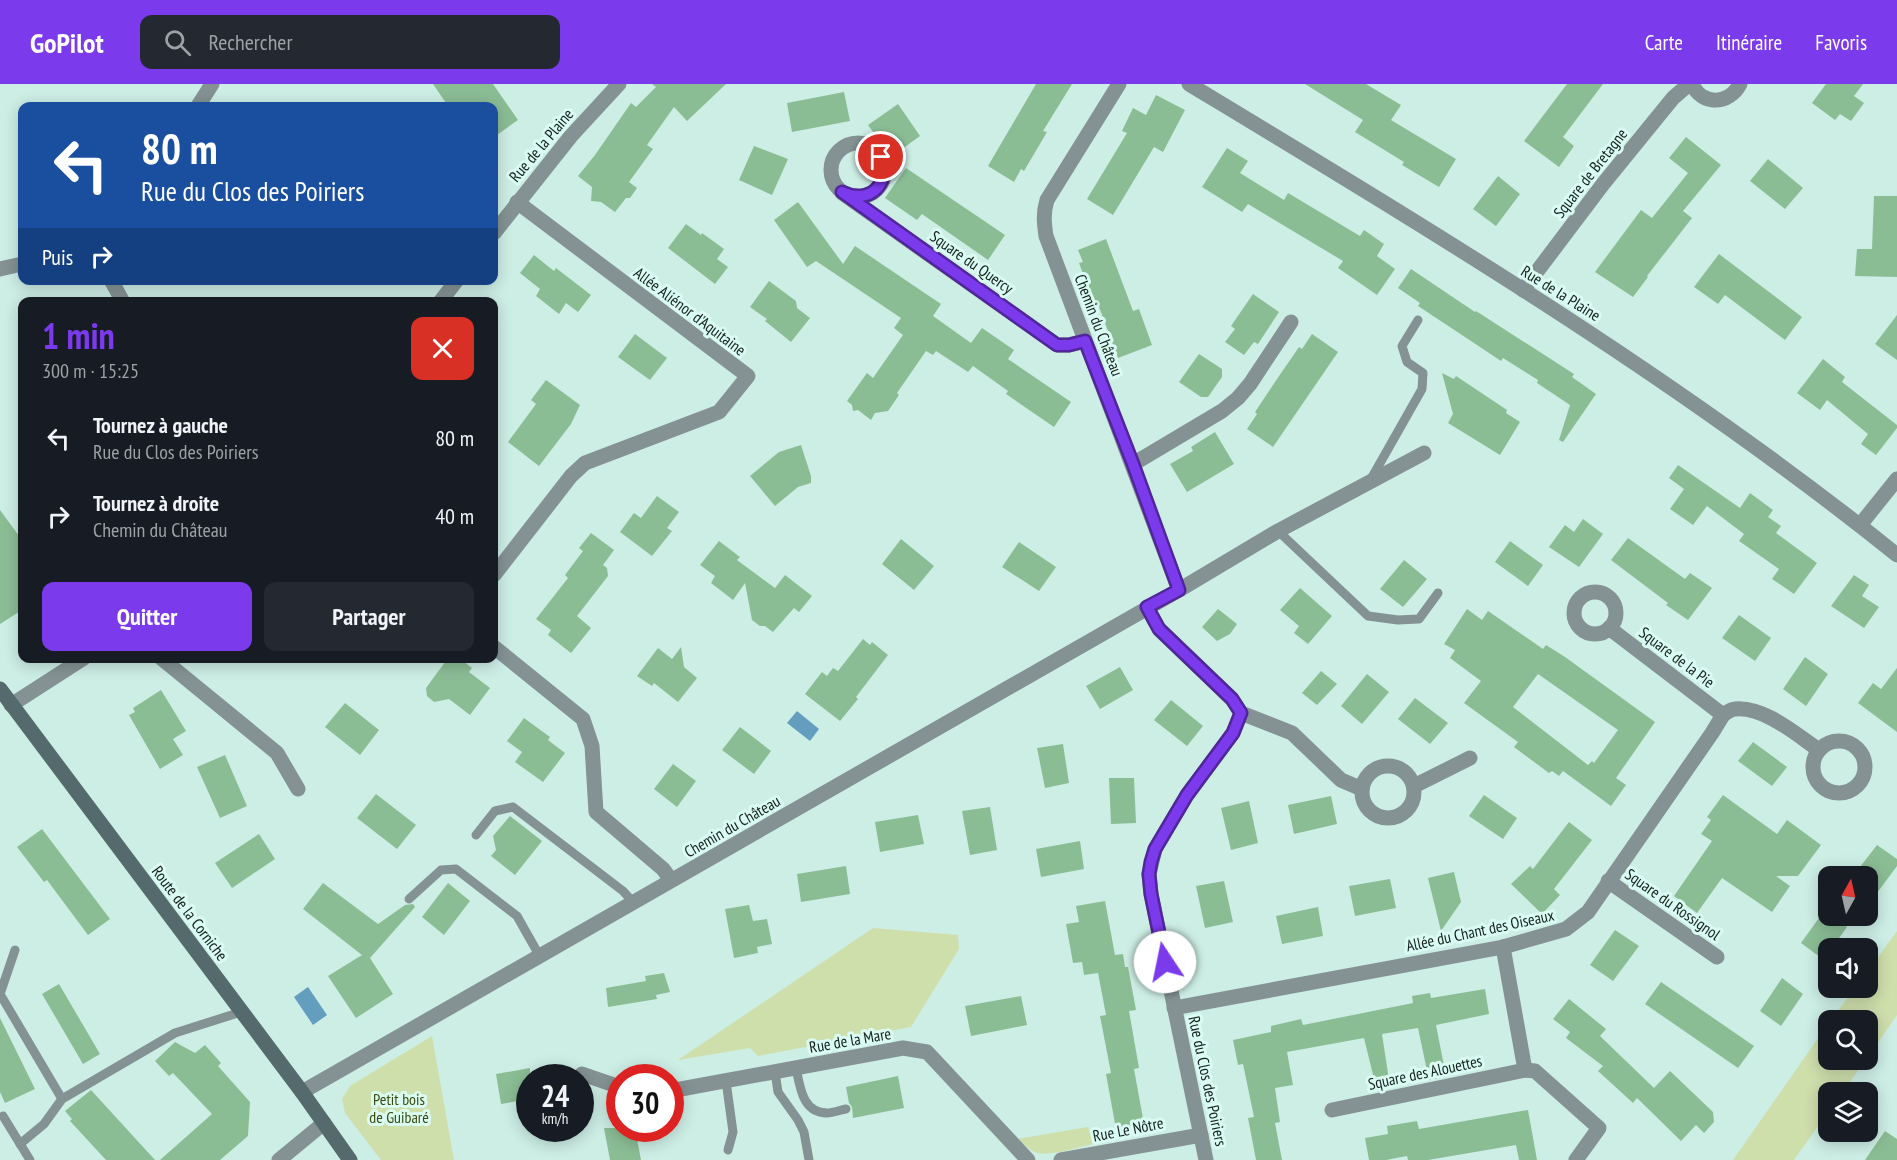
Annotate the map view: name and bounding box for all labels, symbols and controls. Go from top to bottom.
search box [140,15,560,69]
text: GoPilot [30,24,104,61]
icon: search [161,26,194,59]
text: Rechercher [209,28,292,56]
text: Carte [1645,29,1683,56]
text: Itinéraire [1716,29,1782,56]
text: Favoris [1815,29,1867,56]
street label: Rue de la Plaine [505,104,577,186]
text: 80 m [141,121,218,176]
street label: Square de Bretagne [1549,124,1631,222]
icon: left [42,126,120,204]
pin [855,131,906,182]
icon: arrive [864,140,897,173]
text: Rue du Clos des Poiriers [141,174,364,208]
street label: Square du Quercy [927,226,1017,298]
icon: right [85,240,118,273]
text: Puis [42,243,73,271]
street label: Rue de la Plaine [1518,261,1604,325]
street label: Allée Aliénor d'Aquitaine [630,262,750,360]
street label: Chemin du Château [1070,271,1128,379]
text: 1 min [42,312,115,359]
button: close [411,317,474,380]
text: 300 m · 15:25 [42,358,139,384]
text: Tournez à gauche [93,411,228,439]
icon: left [42,422,75,455]
text: 80 m [435,424,474,452]
text: Rue du Clos des Poiriers [93,439,258,465]
text: Tournez à droite [93,489,219,517]
icon: right [42,500,75,533]
text: 40 m [435,502,474,530]
text: Chemin du Château [93,517,227,543]
button: Quitter [42,582,252,651]
button: Partager [264,582,474,651]
street label: Square de la Pie [1635,622,1719,692]
street label: Chemin du Château [680,790,784,862]
street label: Route de la Corniche [148,862,232,964]
street label: Square du Rossignol [1622,864,1725,944]
north arrow [1818,866,1878,926]
map controls [1818,866,1878,1142]
street label: Allée du Chant des Oiseaux [1404,904,1556,955]
position arrow [1133,930,1197,994]
button: sound [1818,938,1878,998]
button: search [1818,1010,1878,1070]
street label: Rue du Clos des Poiriers [1184,1014,1232,1148]
street label: Rue de la Mare [808,1023,892,1057]
street label: Square des Alouettes [1366,1050,1484,1094]
speed limit sign: 30 [606,1064,684,1142]
text: 24 [541,1076,569,1115]
button: layers [1818,1082,1878,1142]
park label: Petit bois de Guibaré [369,1089,429,1127]
text: km/h [542,1109,568,1128]
street label: Rue Le Nôtre [1091,1112,1165,1146]

